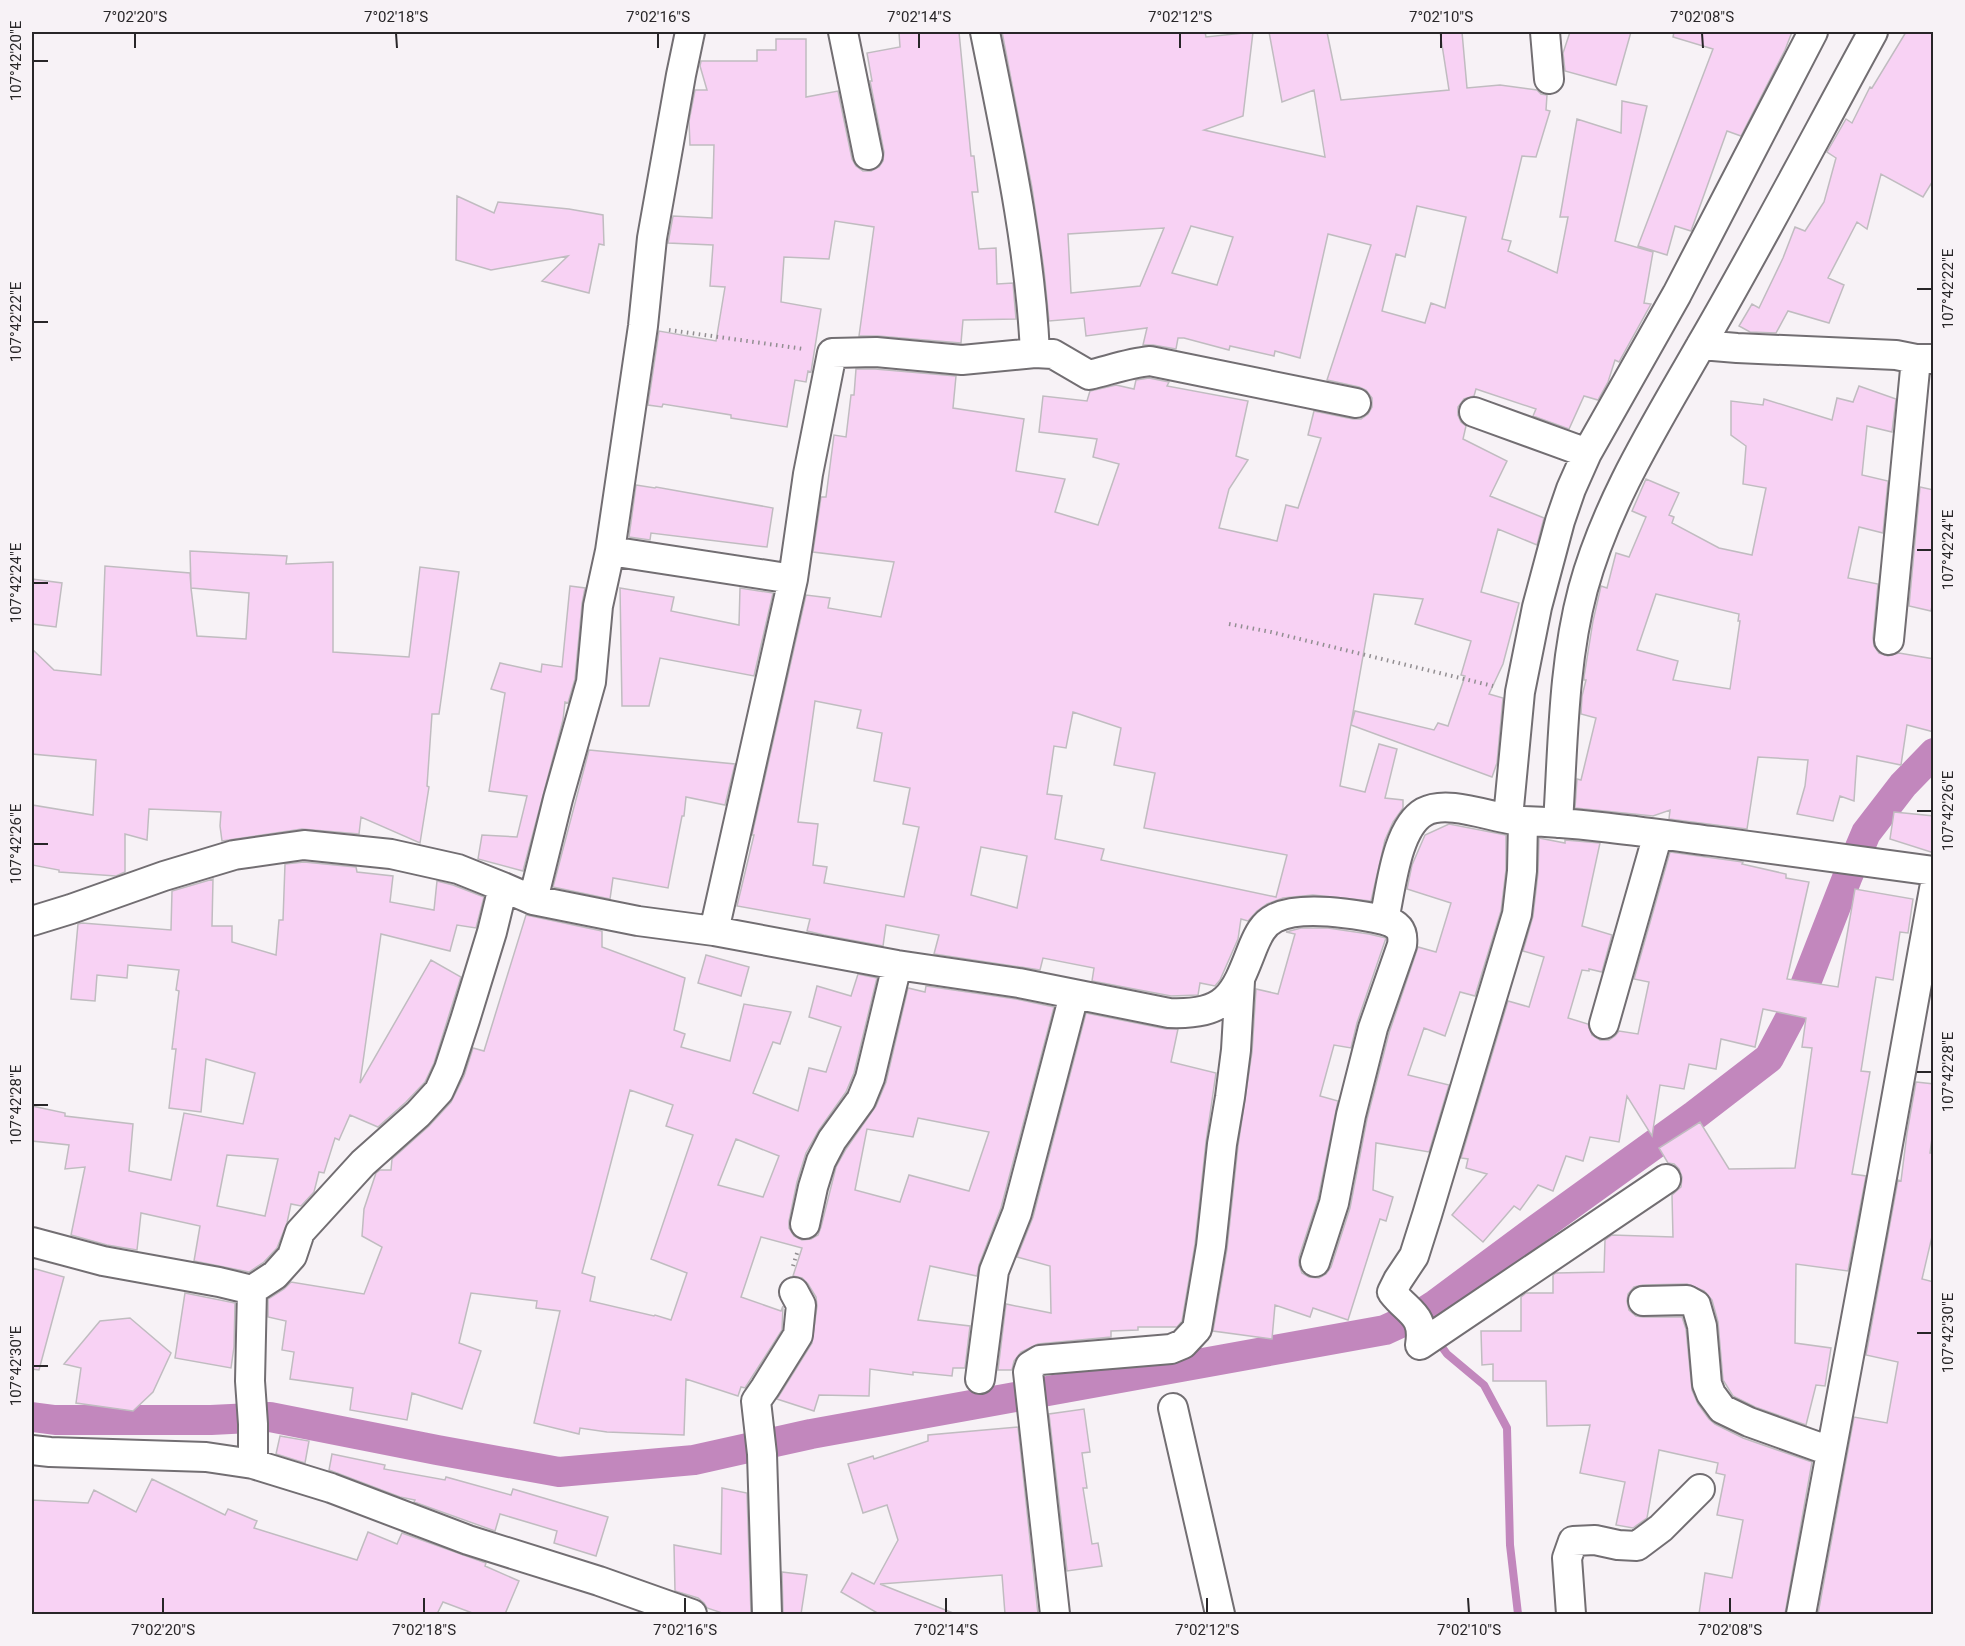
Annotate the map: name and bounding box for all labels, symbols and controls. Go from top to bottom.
text: 7°02'20"S [103,8,167,26]
text: 7°02'18"S [364,8,428,26]
text: 7°02'16"S [626,8,690,26]
text: 7°02'14"S [887,8,951,26]
text: 7°02'12"S [1148,8,1212,26]
text: 7°02'10"S [1409,8,1473,26]
text: 7°02'08"S [1670,8,1734,26]
text: 107°42'20"E [7,20,25,101]
text: 107°42'22"E [1939,248,1957,329]
text: 107°42'22"E [7,281,25,362]
text: 107°42'24"E [1939,509,1957,590]
text: 107°42'24"E [7,542,25,623]
text: 107°42'26"E [1939,770,1957,851]
text: 107°42'26"E [7,803,25,884]
text: 107°42'28"E [1939,1031,1957,1112]
text: 107°42'28"E [7,1064,25,1145]
text: 107°42'30"E [1939,1292,1957,1373]
text: 107°42'30"E [7,1325,25,1406]
text: 7°02'20"S [131,1621,195,1639]
text: 7°02'18"S [392,1621,456,1639]
text: 7°02'16"S [653,1621,717,1639]
text: 7°02'14"S [914,1621,978,1639]
text: 7°02'12"S [1175,1621,1239,1639]
text: 7°02'10"S [1437,1621,1501,1639]
text: 7°02'08"S [1698,1621,1762,1639]

